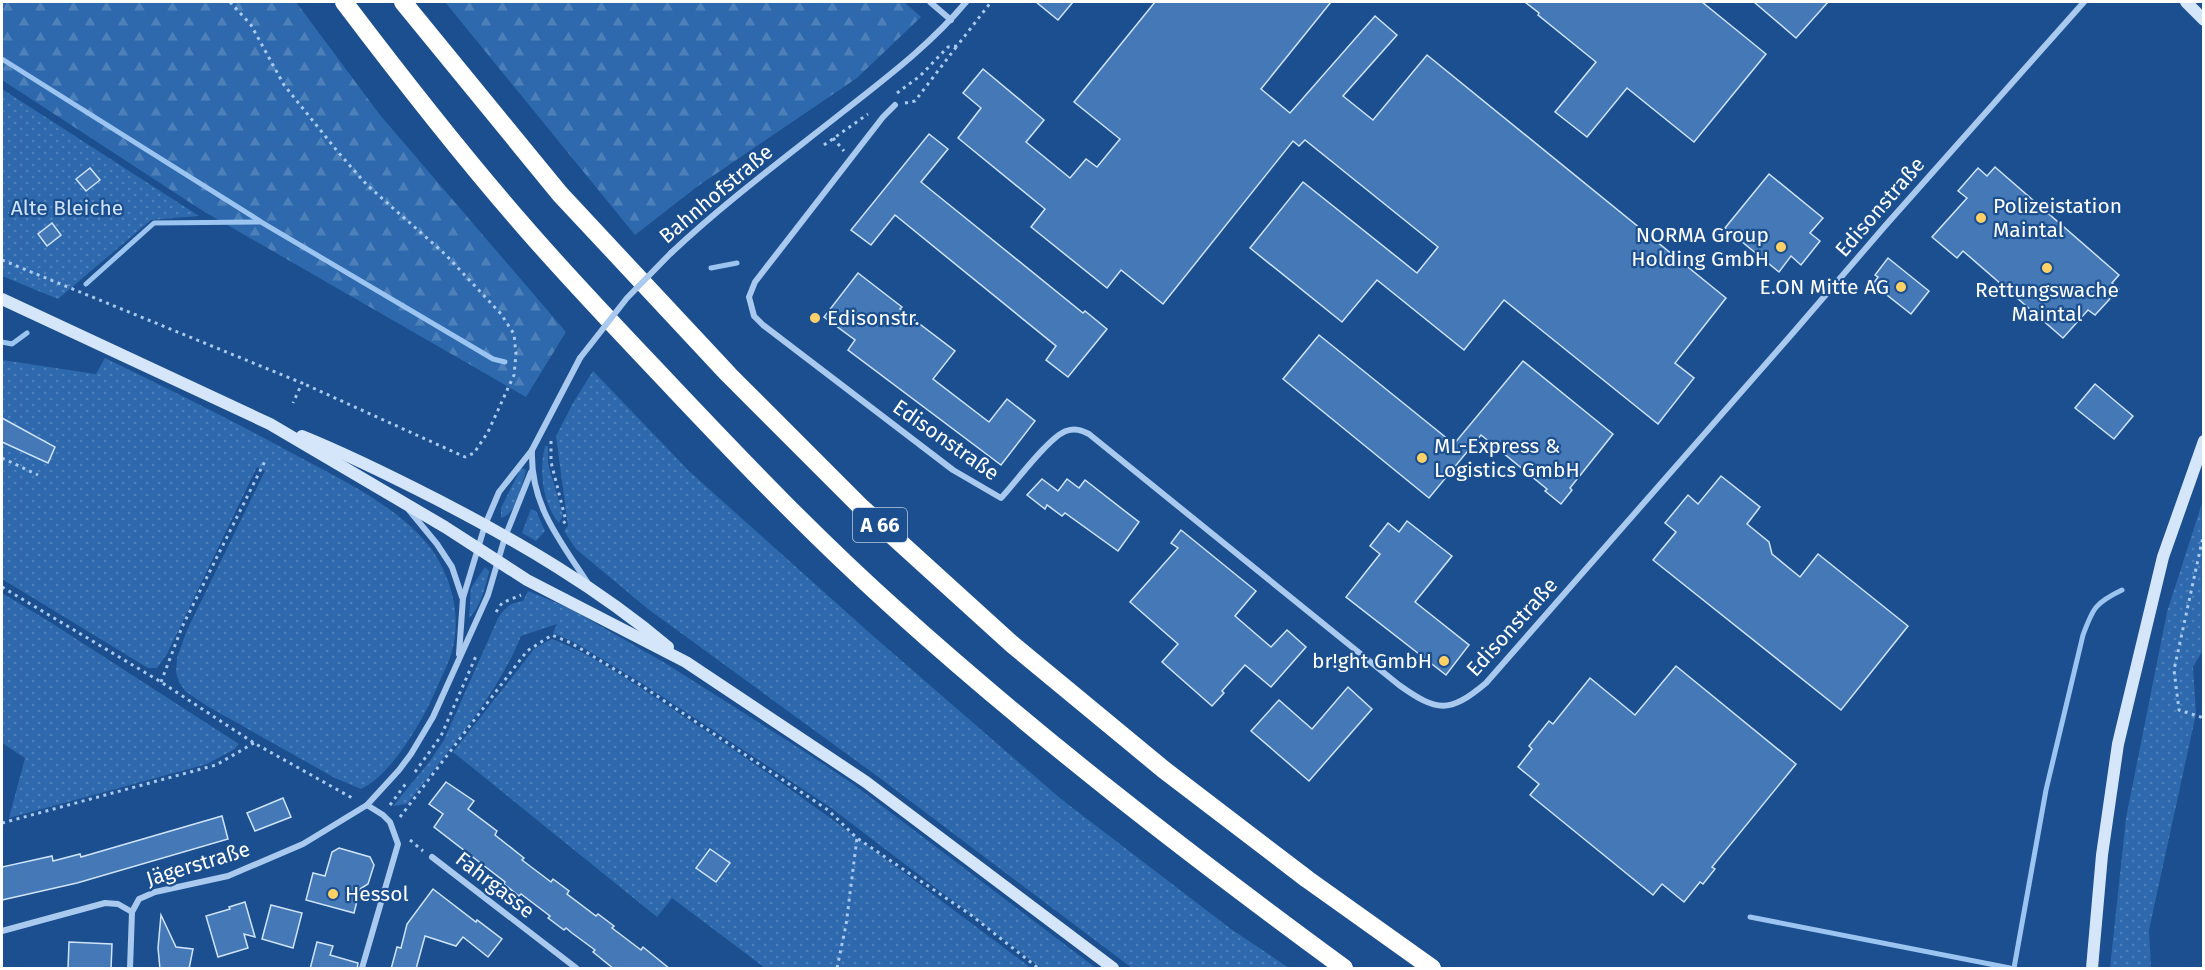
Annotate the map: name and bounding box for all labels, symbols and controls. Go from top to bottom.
street label: Bahnhofstraße [654,139,778,249]
street label: Edisonstraße [1830,152,1930,262]
place label: Polizeistation Maintal [1993,193,2122,243]
park label: Alte Bleiche [11,195,123,221]
marker: Polizeistation Maintal [1974,211,1988,225]
place label: NORMA Group Holding GmbH [1631,222,1769,272]
marker: NORMA Group Holding GmbH [1774,240,1788,254]
marker: Rettungswache Maintal [2040,261,2054,275]
place label: E.ON Mitte AG [1760,274,1889,300]
place label: Rettungswache Maintal [1975,277,2119,327]
marker: E.ON Mitte AG [1894,280,1908,294]
place label: Edisonstr. [827,305,920,331]
marker: Edisonstr. [808,311,822,325]
street label: Edisonstraße [888,394,1004,486]
place label: ML-Express & Logistics GmbH [1434,433,1580,483]
marker: ML-Express & Logistics GmbH [1415,451,1429,465]
road number: A 66 [853,508,907,542]
street label: Edisonstraße [1461,572,1563,682]
place label: br!ght GmbH [1312,648,1432,674]
marker: br!ght GmbH [1437,654,1451,668]
street label: Jägerstraße [143,836,253,892]
street label: Fahrgasse [450,846,540,924]
place label: Hessol [345,881,409,907]
marker: Hessol [326,887,340,901]

